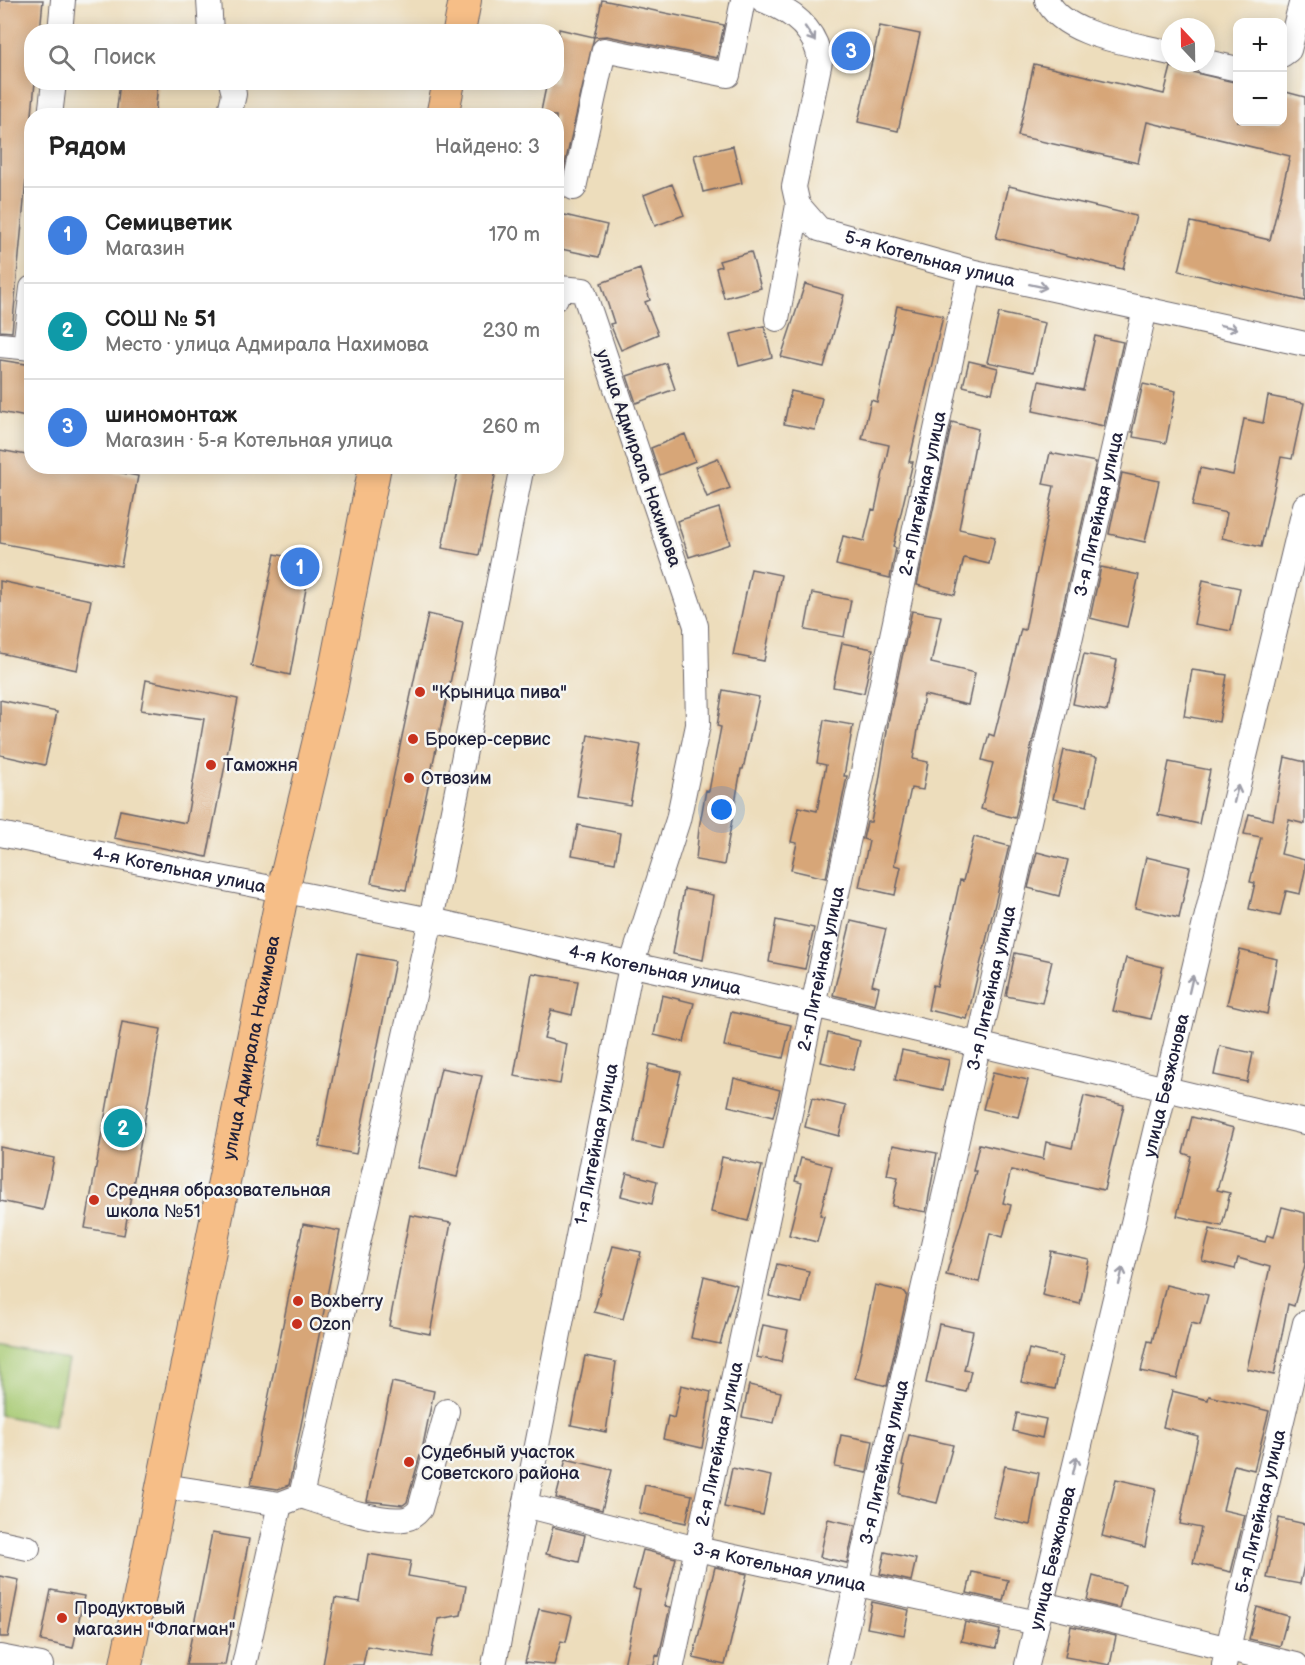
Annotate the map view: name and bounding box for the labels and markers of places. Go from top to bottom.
pin: 3 [832,28,870,74]
pin: 1 [280,544,320,590]
place label: "Крыница пива" [432,682,567,703]
marker: "Крыница пива" [413,685,427,699]
place label: Брокер-сервис [425,729,551,750]
marker: Брокер-сервис [406,732,420,746]
place label: Таможня [223,755,298,776]
marker: Таможня [204,758,218,772]
place label: Отвозим [421,768,492,789]
marker: Отвозим [402,771,416,785]
pin: 2 [104,1106,142,1150]
place label: Средняя образовательная школа №51 [106,1180,331,1222]
marker: Средняя образовательная школа №51 [87,1193,101,1207]
place label: Boxberry [310,1291,384,1312]
marker: Boxberry [291,1294,305,1308]
place label: Ozon [309,1314,351,1335]
marker: Ozon [290,1317,304,1331]
place label: Судебный участок Советского района [421,1442,580,1484]
marker: Судебный участок Советского района [402,1455,416,1469]
place label: Продуктовый магазин "Флагман" [74,1598,235,1640]
marker: Продуктовый магазин "Флагман" [55,1611,69,1625]

